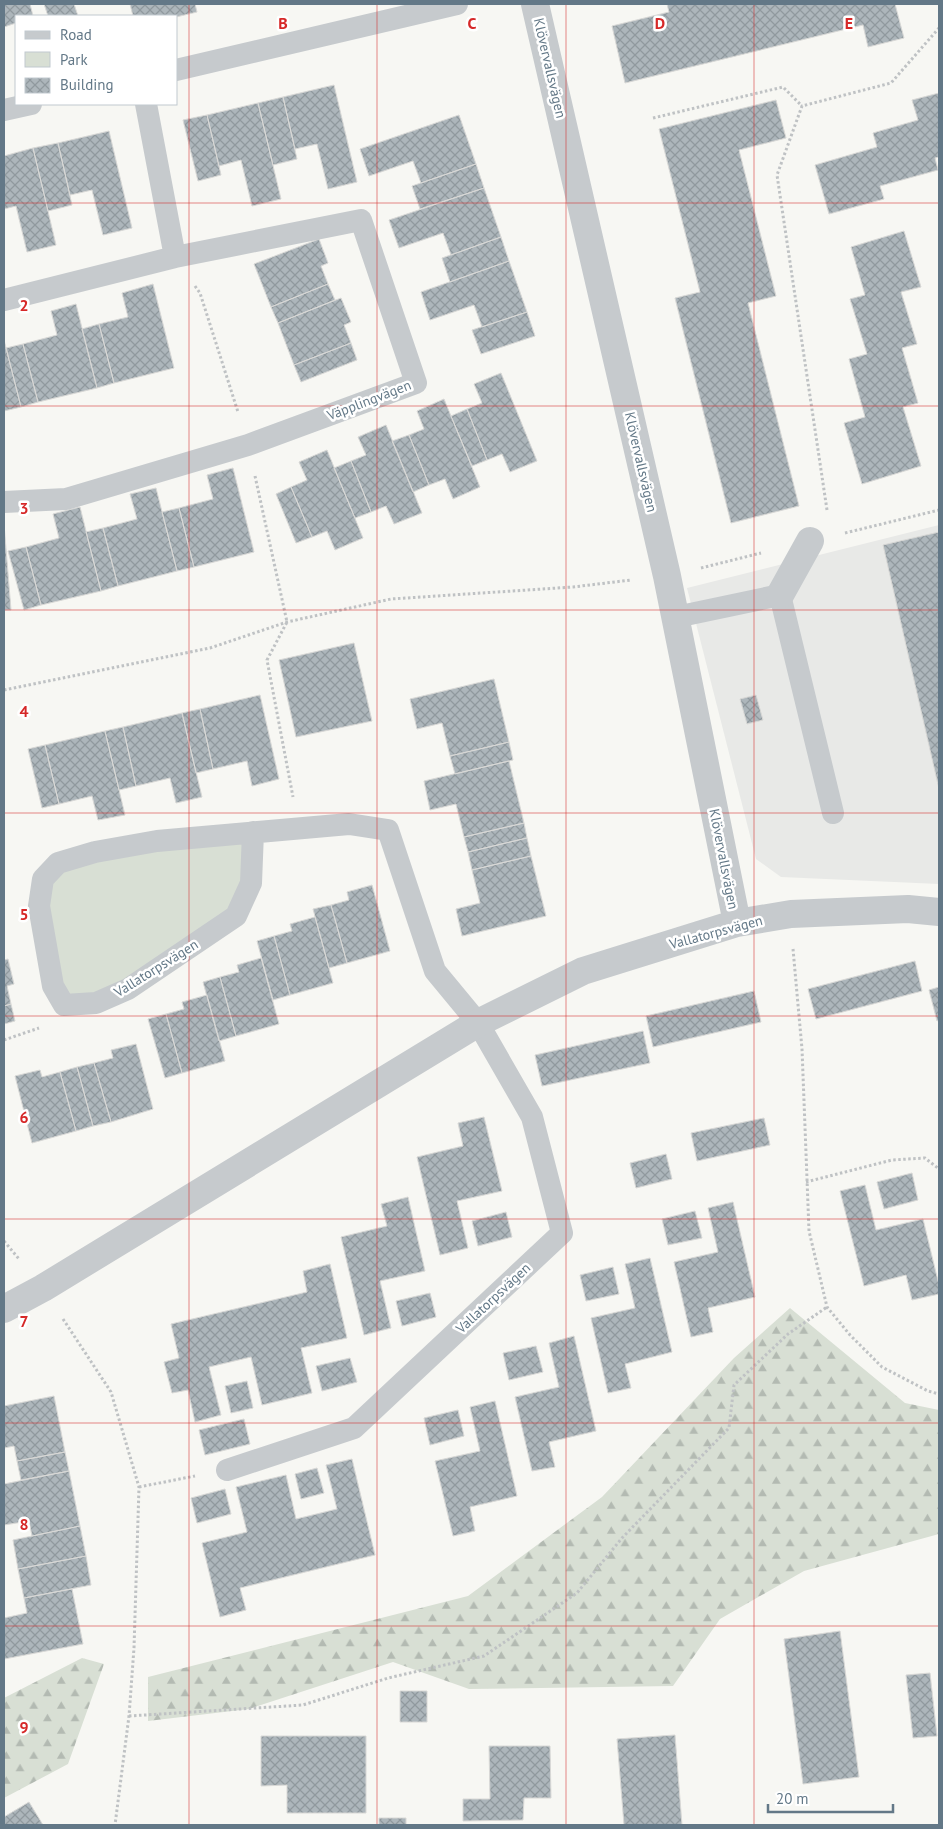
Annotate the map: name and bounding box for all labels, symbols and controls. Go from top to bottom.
text: B [278,13,288,33]
text: C [468,13,477,33]
text: D [655,13,665,33]
text: E [845,13,853,33]
legend [15,15,178,105]
street label: Klövervallsvägen [530,16,570,120]
text: Road [60,25,92,44]
text: Park [60,50,88,69]
text: Building [60,75,114,94]
text: 2 [19,295,29,315]
street label: Väpplingvägen [324,376,413,425]
street label: Klövervallsvägen [621,410,661,514]
text: 3 [19,498,29,518]
text: 4 [19,701,29,721]
street label: Klövervallsvägen [705,807,743,911]
text: 5 [19,904,29,924]
street label: Vallatorpsvägen [667,911,765,953]
street label: Vallatorpsvägen [110,935,201,1001]
text: 6 [19,1107,29,1127]
street label: Vallatorpsvägen [451,1259,534,1338]
text: 7 [19,1311,29,1331]
text: 8 [19,1514,29,1534]
text: 9 [19,1717,29,1737]
scale bar [768,1782,893,1814]
text: 20 m [776,1789,809,1808]

